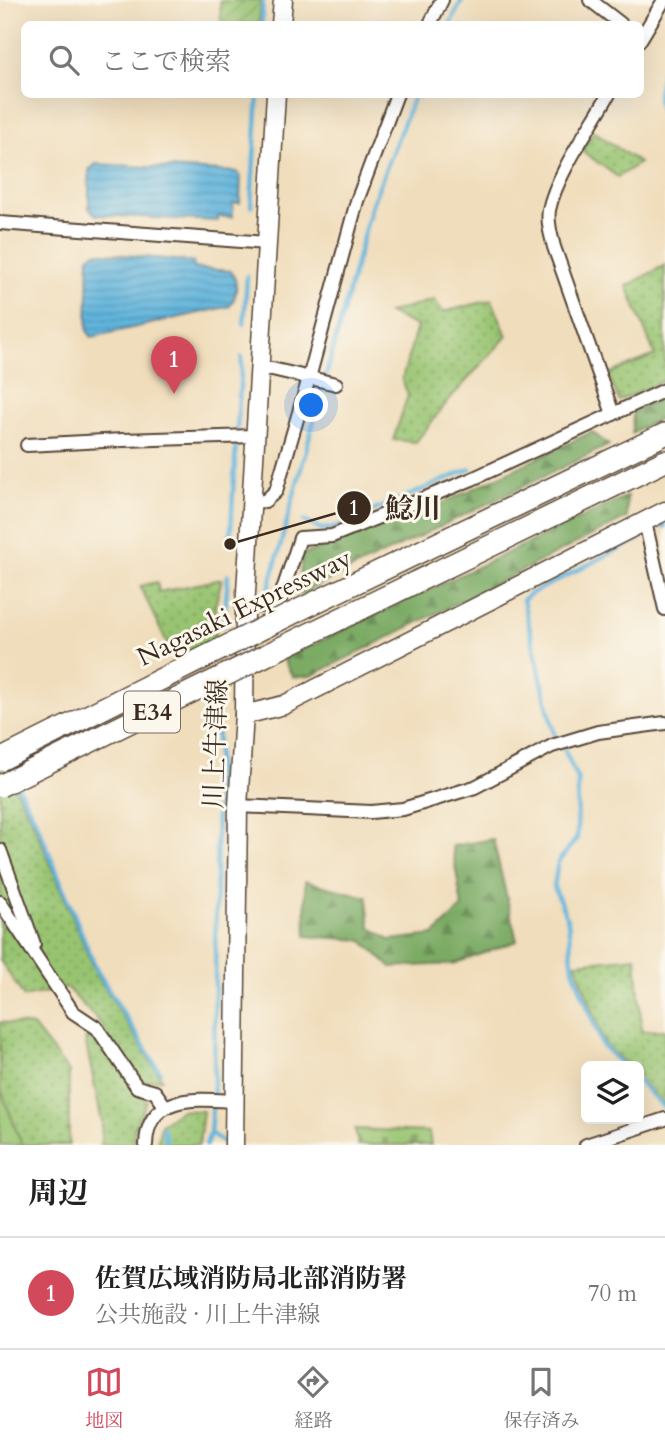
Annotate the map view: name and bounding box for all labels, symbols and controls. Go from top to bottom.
search box [21,21,644,98]
icon: search [45,41,83,79]
text: ここで検索 [101,44,231,79]
pin: 1 [151,336,197,394]
your location [294,388,328,422]
callout: 鯰川 [336,484,455,533]
text: 鯰川 [385,490,441,528]
text: 1 [349,494,359,523]
street label: Nagasaki Expressway [131,540,358,675]
street label: 川上牛津線 [196,678,235,810]
road number: E34 [124,692,180,732]
map controls [581,1061,644,1124]
button: layers [581,1061,644,1124]
text: 周辺 [28,1173,88,1214]
text: 佐賀広域消防局北部消防署 [95,1261,407,1296]
text: 1 [45,1278,57,1309]
text: 70 m [588,1278,637,1309]
text: 公共施設 · 川上牛津線 [95,1299,320,1330]
tab: 地図 [85,1363,124,1434]
tab: 経路 [294,1363,333,1434]
tab: 保存済み [503,1363,580,1434]

